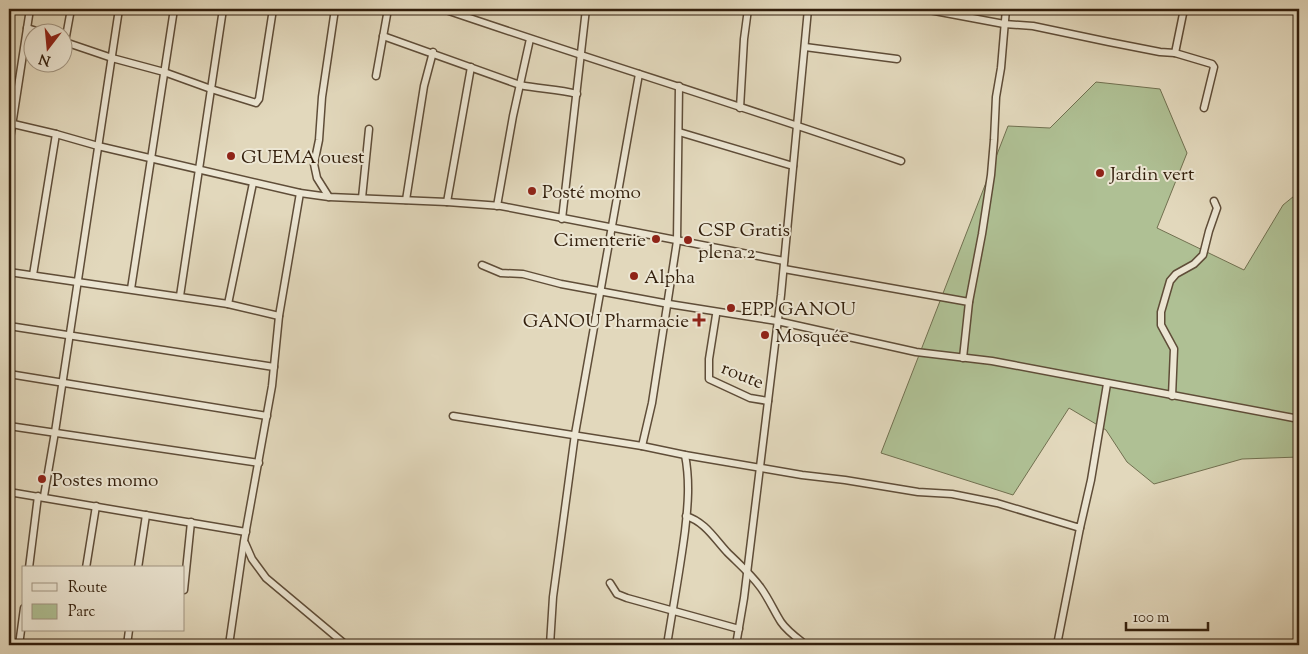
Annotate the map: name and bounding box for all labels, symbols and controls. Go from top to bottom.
north arrow [22,22,72,72]
text: N [37,47,53,70]
place label: GUEMA ouest [241,145,365,172]
marker: GUEMA ouest [225,150,237,162]
place label: Jardin vert [1109,162,1195,189]
marker: Jardin vert [1094,167,1106,179]
place label: Posté momo [542,180,641,207]
marker: Posté momo [526,185,538,197]
place label: CSP Gratis plena 2 [698,218,790,267]
place label: Cimenterie [554,228,646,255]
marker: Cimenterie [650,233,662,245]
marker: CSP Gratis plena 2 [682,234,694,246]
place label: Alpha [644,265,695,292]
marker: Alpha [628,270,640,282]
place label: EPP GANOU [741,297,856,324]
marker: EPP GANOU [725,302,737,314]
place label: GANOU Pharmacie [523,309,689,336]
marker: GANOU Pharmacie [693,314,705,326]
place label: Mosquée [775,324,849,351]
marker: Mosquée [759,329,771,341]
street label: route [717,356,768,397]
place label: Postes momo [52,468,158,495]
marker: Postes momo [36,473,48,485]
legend [22,566,185,632]
text: Route [68,578,107,599]
scale bar [1126,599,1208,631]
text: Parc [68,602,96,623]
text: 100 m [1133,608,1170,629]

